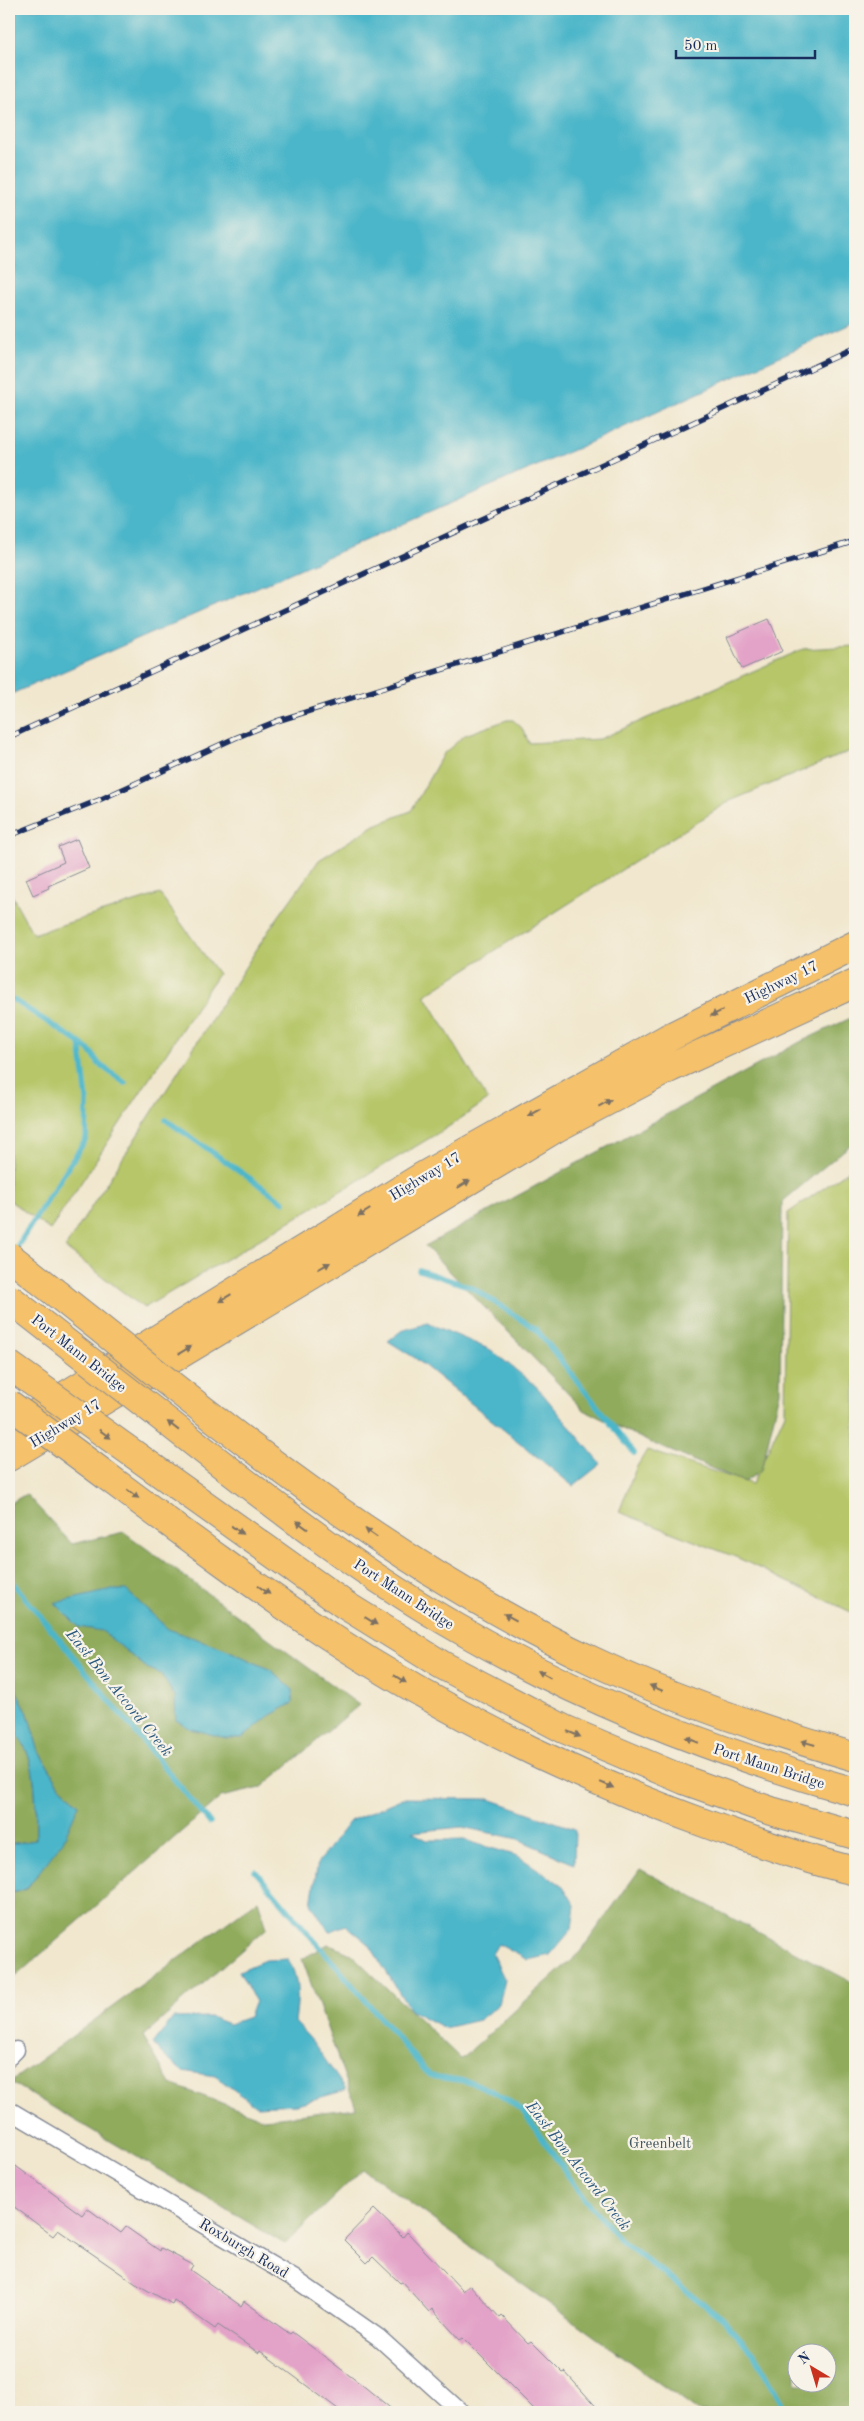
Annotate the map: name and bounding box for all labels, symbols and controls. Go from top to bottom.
scale bar [676,28,815,60]
text: 50 m [684,39,718,54]
street label: Highway 17 [742,959,821,1008]
one-way arrow [710,1009,725,1017]
one-way arrow [598,1098,612,1107]
one-way arrow [527,1109,542,1117]
street label: Highway 17 [388,1150,464,1204]
one-way arrow [458,1179,471,1188]
one-way arrow [357,1208,370,1217]
one-way arrow [318,1262,331,1271]
one-way arrow [219,1293,232,1302]
street label: Port Mann Bridge [28,1312,129,1396]
one-way arrow [179,1346,192,1355]
street label: Highway 17 [28,1397,104,1451]
one-way arrow [167,1420,180,1431]
one-way arrow [98,1429,111,1440]
one-way arrow [126,1489,139,1500]
one-way arrow [295,1520,309,1530]
one-way arrow [230,1524,243,1534]
one-way arrow [364,1528,378,1538]
street label: Port Mann Bridge [350,1557,456,1633]
one-way arrow [258,1585,271,1595]
one-way arrow [502,1613,517,1621]
one-way arrow [364,1617,377,1626]
water label: East Bon Accord Creek [62,1626,175,1760]
one-way arrow [537,1670,551,1678]
one-way arrow [394,1675,407,1684]
one-way arrow [648,1684,663,1692]
one-way arrow [567,1730,581,1738]
one-way arrow [685,1736,699,1744]
one-way arrow [801,1739,816,1747]
street label: Port Mann Bridge [711,1742,826,1793]
one-way arrow [600,1781,614,1789]
water label: East Bon Accord Creek [522,2098,633,2234]
park label: Greenbelt [629,2137,691,2152]
street label: Roxburgh Road [196,2217,291,2282]
north arrow [786,2344,836,2394]
text: N [796,2350,813,2367]

